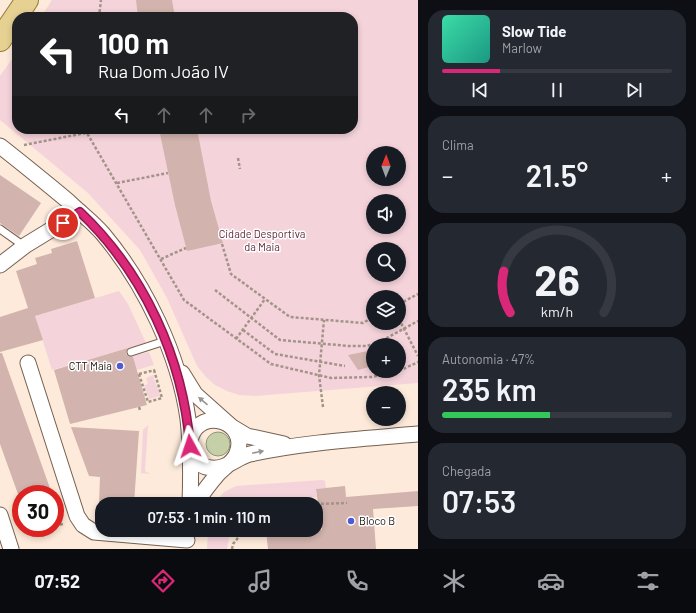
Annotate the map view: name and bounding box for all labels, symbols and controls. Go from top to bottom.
text: Slow Tide [502,22,566,40]
text: 100 m [98,26,169,60]
icon: left [32,28,84,80]
text: Marlow [502,40,542,56]
text: Rua Dom João IV [98,60,229,82]
icon: previous [469,79,491,101]
icon: pause [546,79,568,101]
icon: next [623,79,645,101]
icon: left [111,104,133,126]
icon: ahead [153,104,175,126]
icon: ahead [195,104,217,126]
icon: right [237,104,259,126]
text: Clima [442,137,474,153]
north arrow [366,146,406,186]
map controls [366,146,406,426]
text: 21.5° [526,157,588,193]
text: − [442,162,453,188]
text: + [661,162,672,188]
button: sound [366,194,406,234]
pin [46,206,80,240]
icon: arrive [52,212,74,234]
park label: Cidade Desportiva da Maia [219,227,305,253]
button: search [366,242,406,282]
text: 26 [534,253,580,303]
button: layers [366,290,406,330]
text: km/h [541,302,573,319]
button: + [366,338,406,378]
text: Autonomia · 47% [442,351,535,367]
place label: CTT Maia [69,359,112,372]
marker: CTT Maia [115,361,125,371]
text: 235 km [442,371,537,407]
button: − [366,386,406,426]
one-way arrow [199,397,208,406]
position arrow [169,425,211,467]
one-way arrow [252,449,264,455]
text: Chegada [442,463,491,479]
text: 07:53 [442,483,516,519]
speed limit sign: 30 [12,485,64,537]
text: 07:53 · 1 min · 110 m [147,508,271,526]
place label: Bloco B [359,514,395,527]
marker: Bloco B [346,516,356,526]
icon: directions [149,567,177,595]
icon: music [246,567,274,595]
icon: phone [343,567,371,595]
icon: climate [440,567,468,595]
icon: car [537,567,565,595]
icon: filters [634,567,662,595]
text: 07:52 [34,570,80,592]

